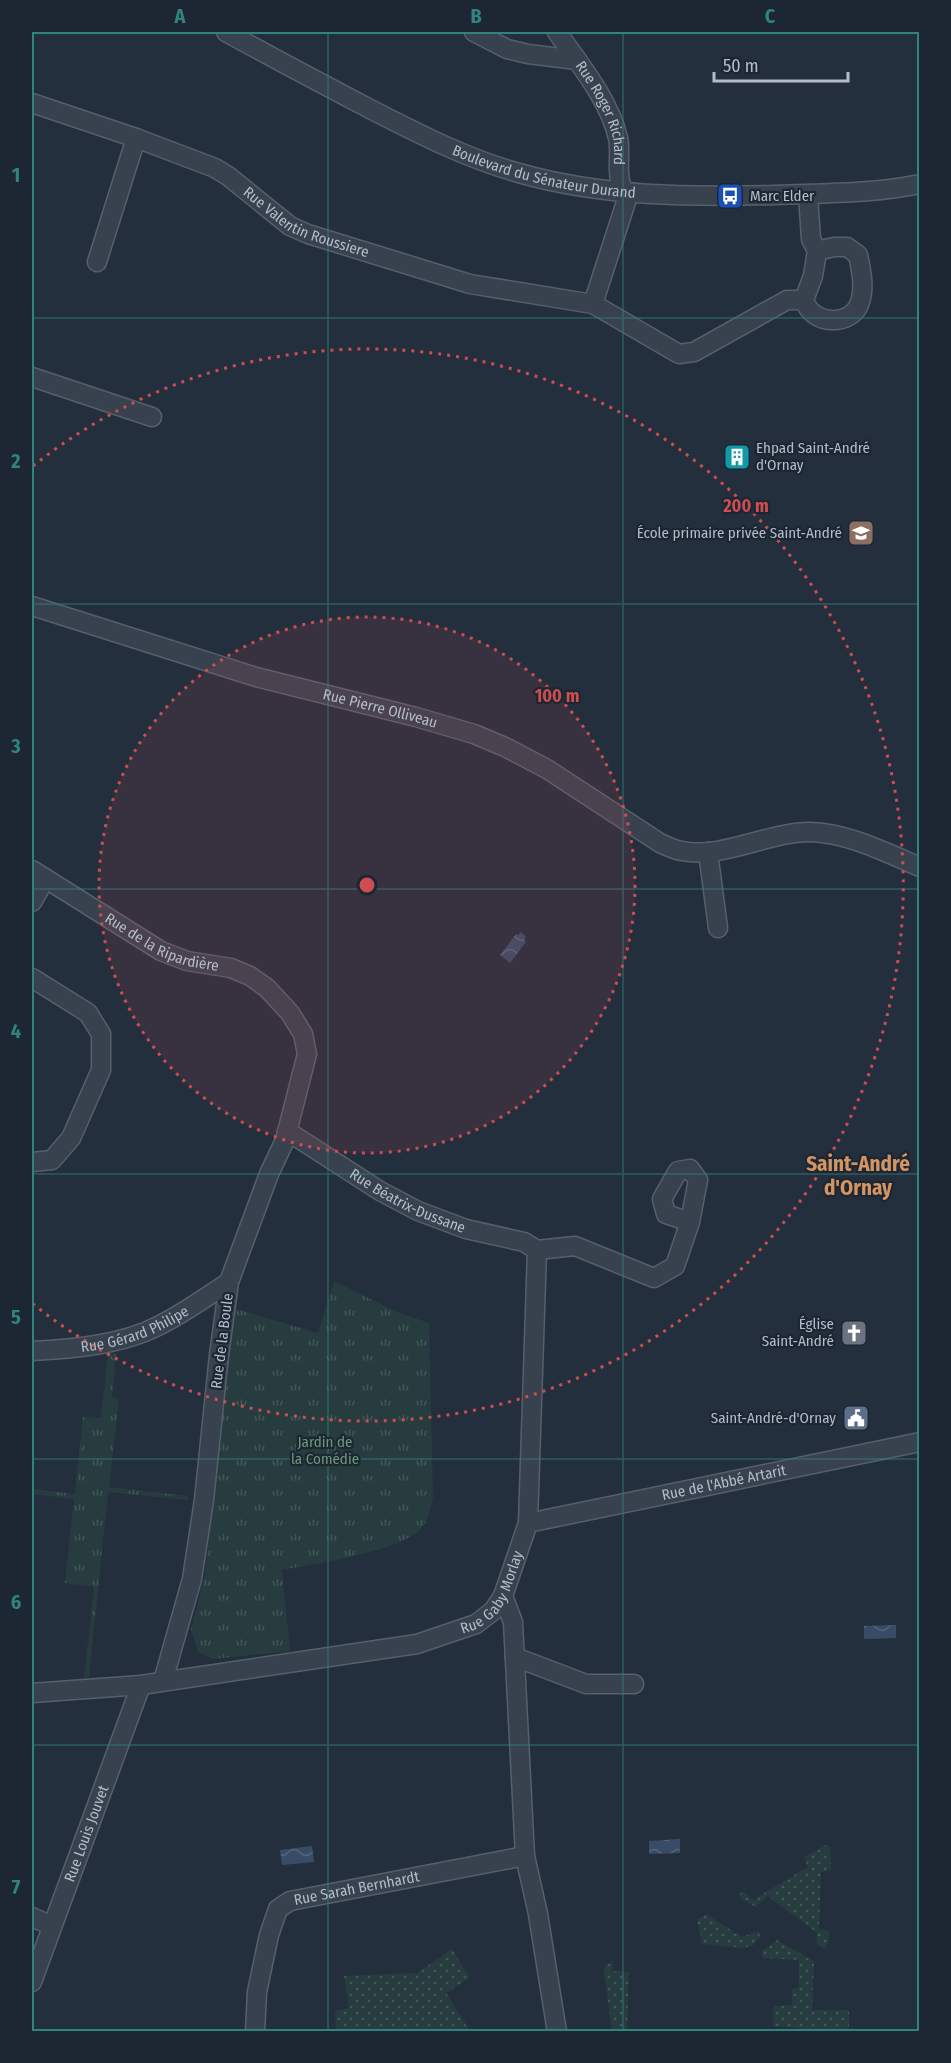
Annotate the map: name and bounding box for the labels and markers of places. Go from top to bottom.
bus stop icon: Marc Elder [715,181,745,211]
place label: Marc Elder [750,187,815,205]
place label: Ehpad Saint-André d'Ornay [756,439,870,474]
building icon: Ehpad Saint-André d'Ornay [722,442,752,472]
school or university icon: École primaire privée Saint-André [846,518,876,548]
place label: École primaire privée Saint-André [637,524,842,542]
centre of rings [357,875,377,895]
place label: Église Saint-André [762,1315,834,1350]
church icon: Église Saint-André [839,1318,869,1348]
public building icon: Saint-André-d'Ornay [841,1403,871,1433]
place label: Saint-André-d'Ornay [711,1409,836,1427]

